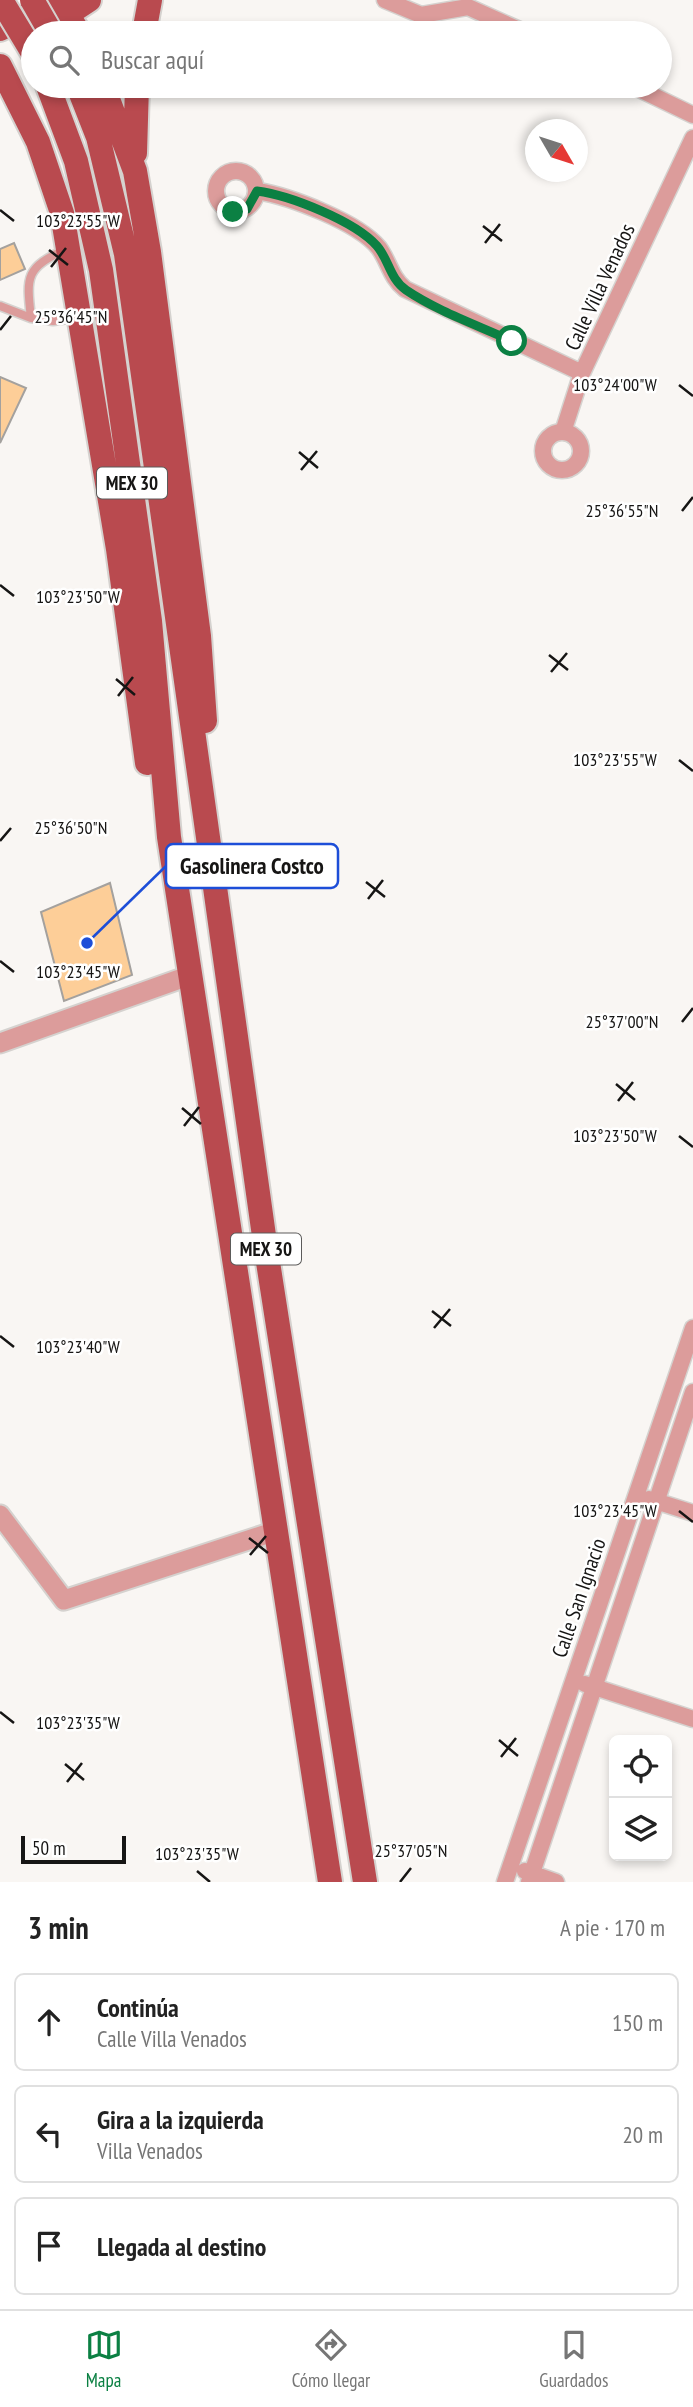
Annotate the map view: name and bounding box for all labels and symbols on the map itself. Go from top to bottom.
north arrow [525,119,588,182]
route end [217,196,248,227]
text: 103°23'55"W [36,209,120,232]
street label: Calle Villa Venados [558,219,641,354]
text: 25°36'45"N [35,305,107,328]
route start [496,325,527,356]
text: 103°24'00"W [573,373,657,396]
road number: MEX 30 [97,468,167,498]
text: 25°36'55"N [586,499,658,522]
text: 103°23'50"W [36,585,120,608]
text: 103°23'55"W [573,748,657,771]
text: 25°36'50"N [35,816,107,839]
callout: Gasolinera Costco [166,844,338,888]
text: Gasolinera Costco [180,851,324,880]
text: 103°23'45"W [36,960,120,983]
text: 25°37'00"N [586,1010,658,1033]
text: 103°23'50"W [573,1124,657,1147]
road number: MEX 30 [231,1233,301,1264]
text: 103°23'40"W [36,1335,120,1358]
text: 103°23'45"W [573,1499,657,1522]
street label: Calle San Ignacio [546,1535,612,1661]
text: 103°23'35"W [36,1711,120,1734]
scale bar [21,1833,126,1865]
text: 25°37'05"N [375,1839,447,1862]
text: 103°23'35"W [155,1842,239,1865]

